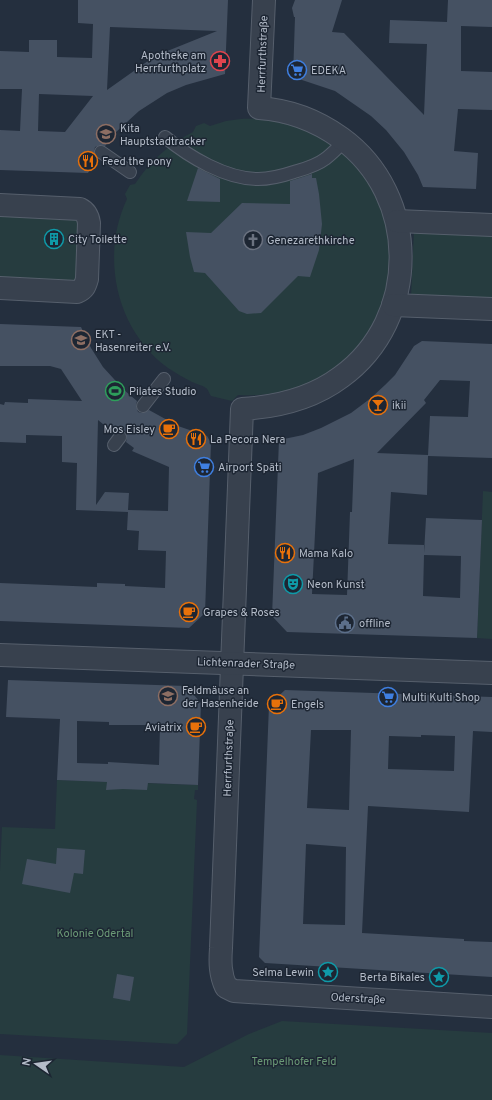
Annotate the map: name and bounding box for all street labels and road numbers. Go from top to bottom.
street label: Herrfurthstraße [255,15,271,93]
street label: Lichtenrader Straße [197,655,295,673]
street label: Herrfurthstraße [221,719,237,797]
street label: Oderstraße [330,991,386,1007]

